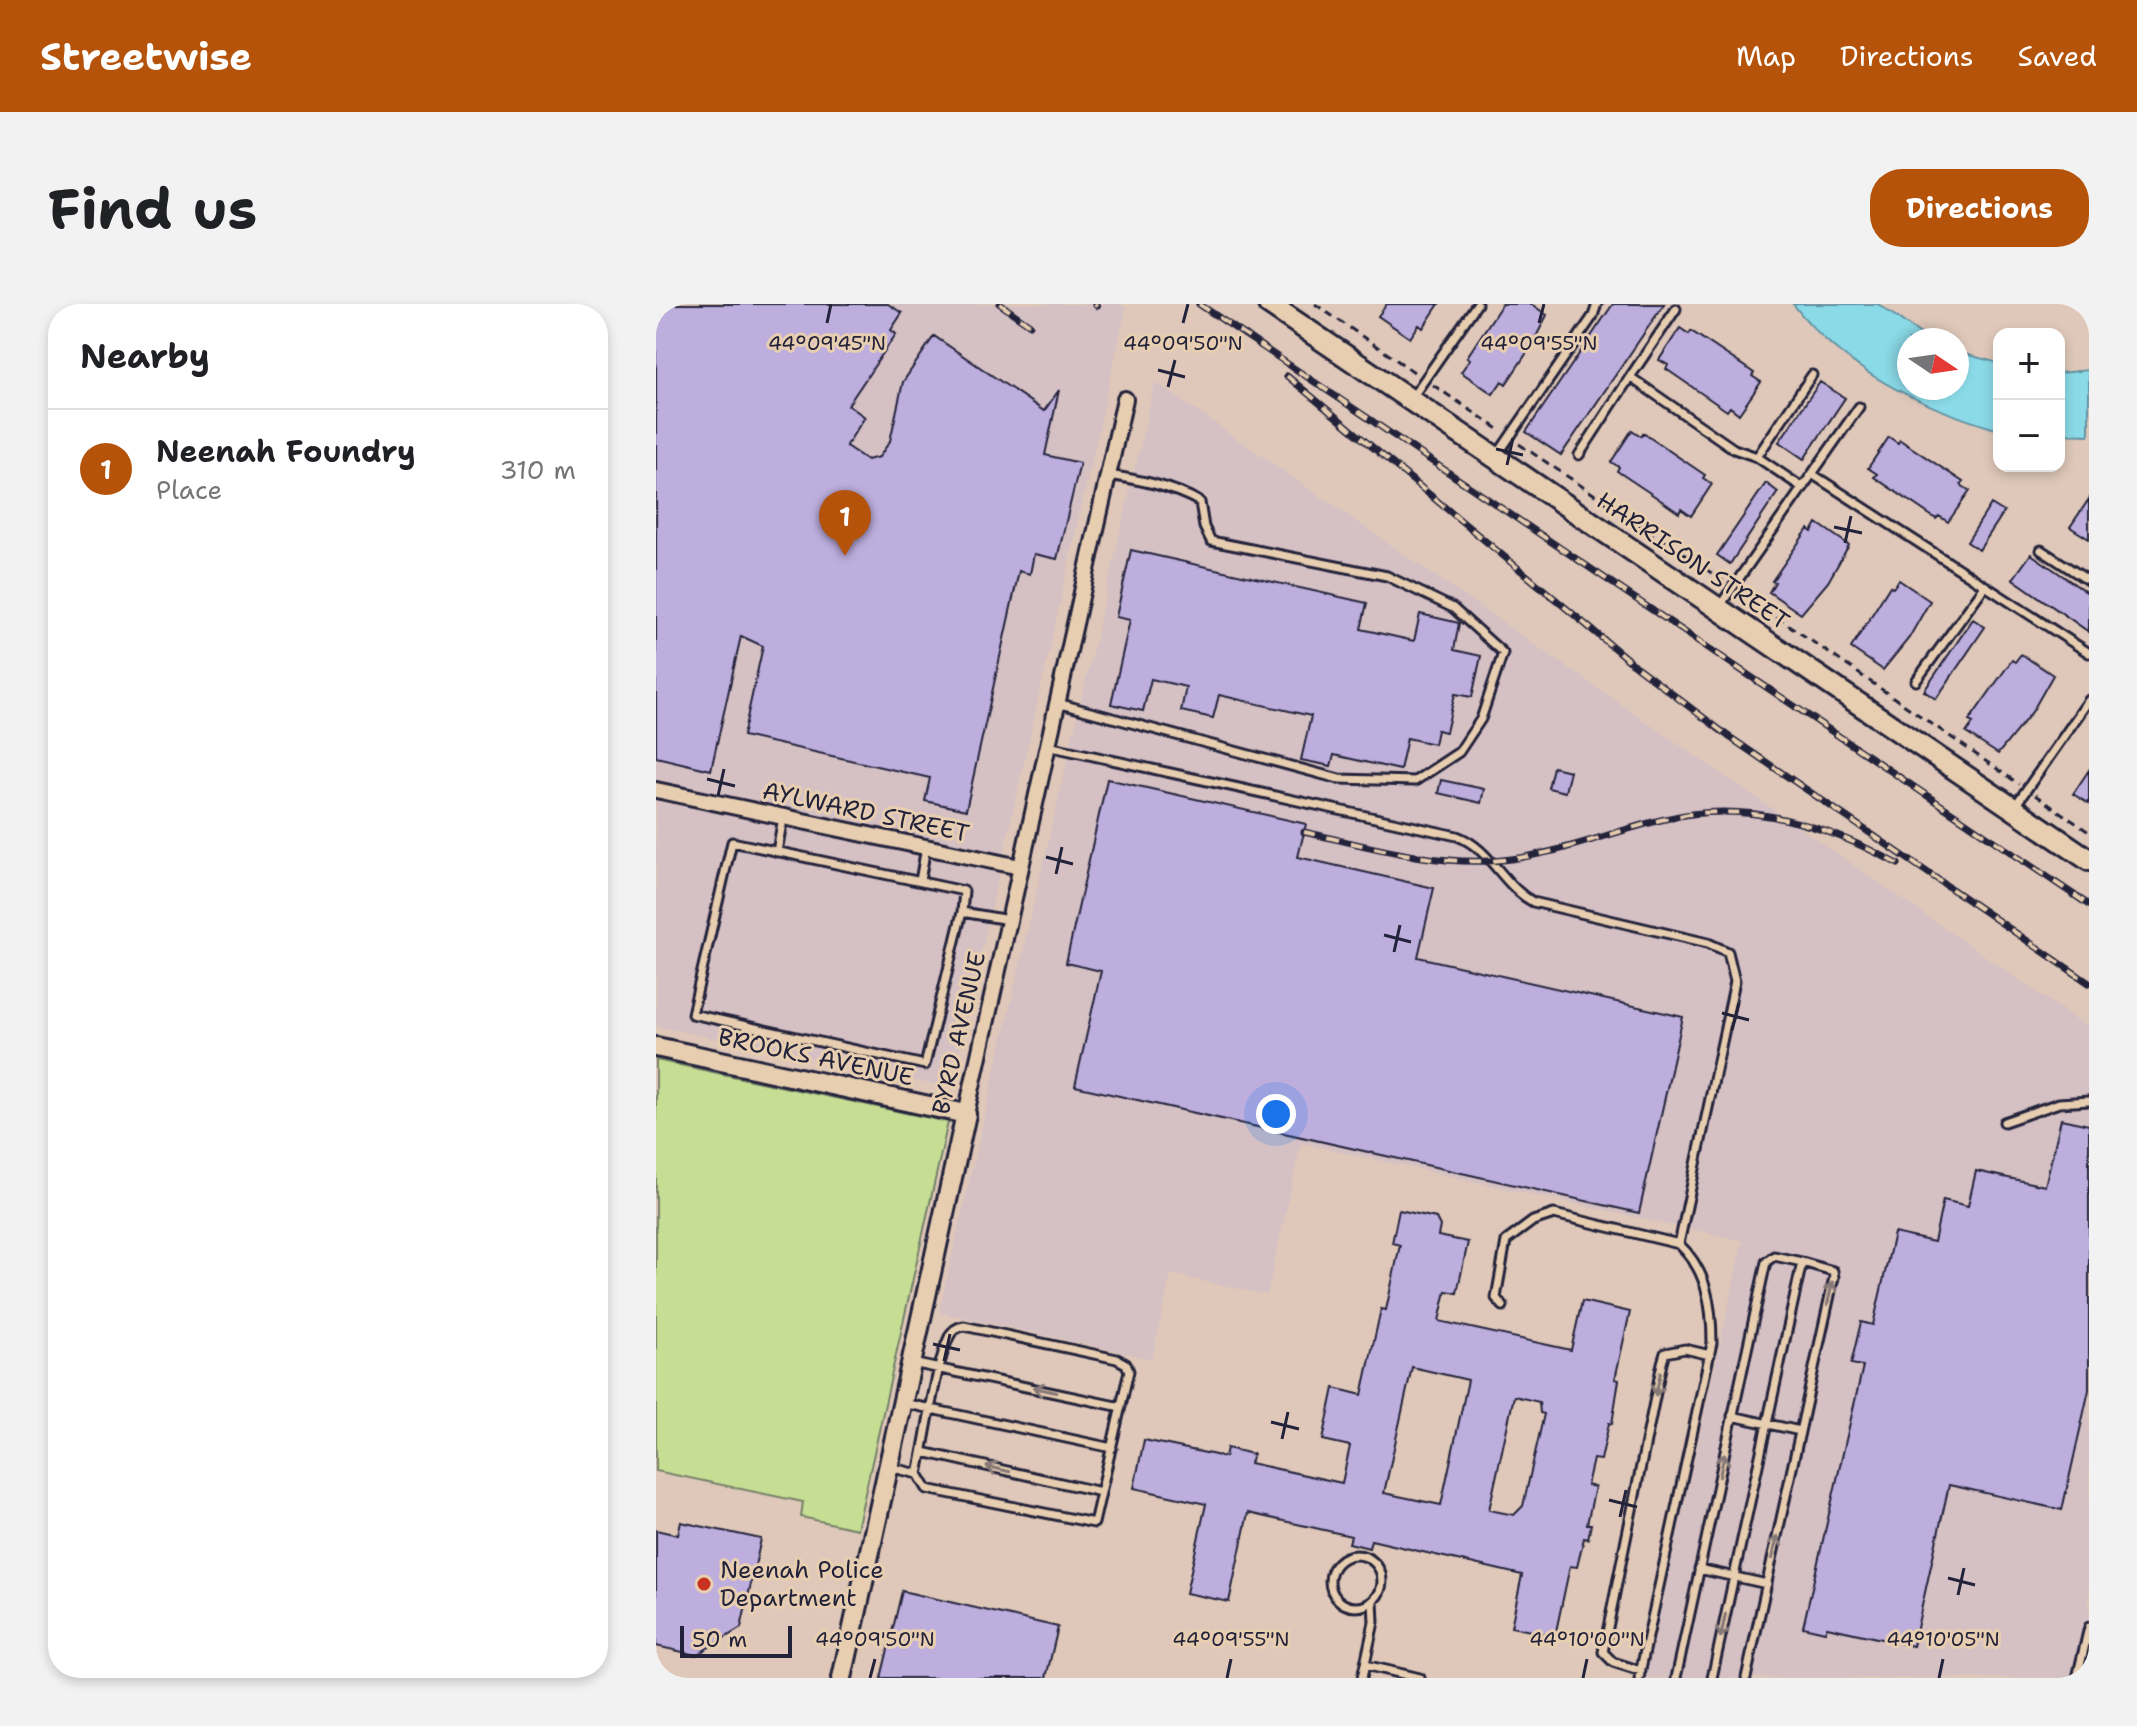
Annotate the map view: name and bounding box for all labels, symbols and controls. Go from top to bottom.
text: Streetwise [40,31,252,82]
text: Map [1736,37,1796,75]
text: Directions [1840,37,1974,75]
text: Saved [2018,37,2097,75]
button: Directions [1870,169,2089,247]
text: Find us [48,171,257,246]
north arrow [1897,328,1969,400]
map controls [1993,328,2065,472]
button: + [1993,328,2065,400]
text: 44°09'45"N [768,330,886,356]
text: 44°09'50"N [1123,330,1243,356]
text: 44°09'55"N [1480,330,1598,356]
text: Nearby [80,333,210,379]
button: − [1993,400,2065,472]
text: Neenah Foundry [156,431,415,472]
text: 1 [100,452,112,487]
text: 310 m [500,452,576,487]
text: Place [156,472,222,507]
street label: HARRISON STREET [1590,485,1796,638]
pin: 1 [819,490,871,556]
street label: AYLWARD STREET [760,774,973,850]
street label: BYRD AVENUE [925,949,993,1117]
street label: BROOKS AVENUE [715,1021,917,1093]
your location [1256,1094,1296,1134]
one-way arrow [1823,1281,1838,1306]
one-way arrow [1650,1371,1665,1396]
one-way arrow [1033,1382,1058,1397]
one-way arrow [1715,1453,1730,1478]
one-way arrow [986,1461,1011,1476]
one-way arrow [1768,1535,1783,1560]
place label: Neenah Police Department [720,1554,884,1614]
marker: Neenah Police Department [695,1575,713,1593]
one-way arrow [1715,1613,1730,1639]
scale bar [680,1622,792,1658]
text: 50 m [692,1625,747,1654]
text: 44°09'50"N [815,1626,935,1652]
text: 44°09'55"N [1172,1626,1290,1652]
text: 44°10'00"N [1529,1626,1645,1652]
text: 44°10'05"N [1886,1626,2000,1652]

